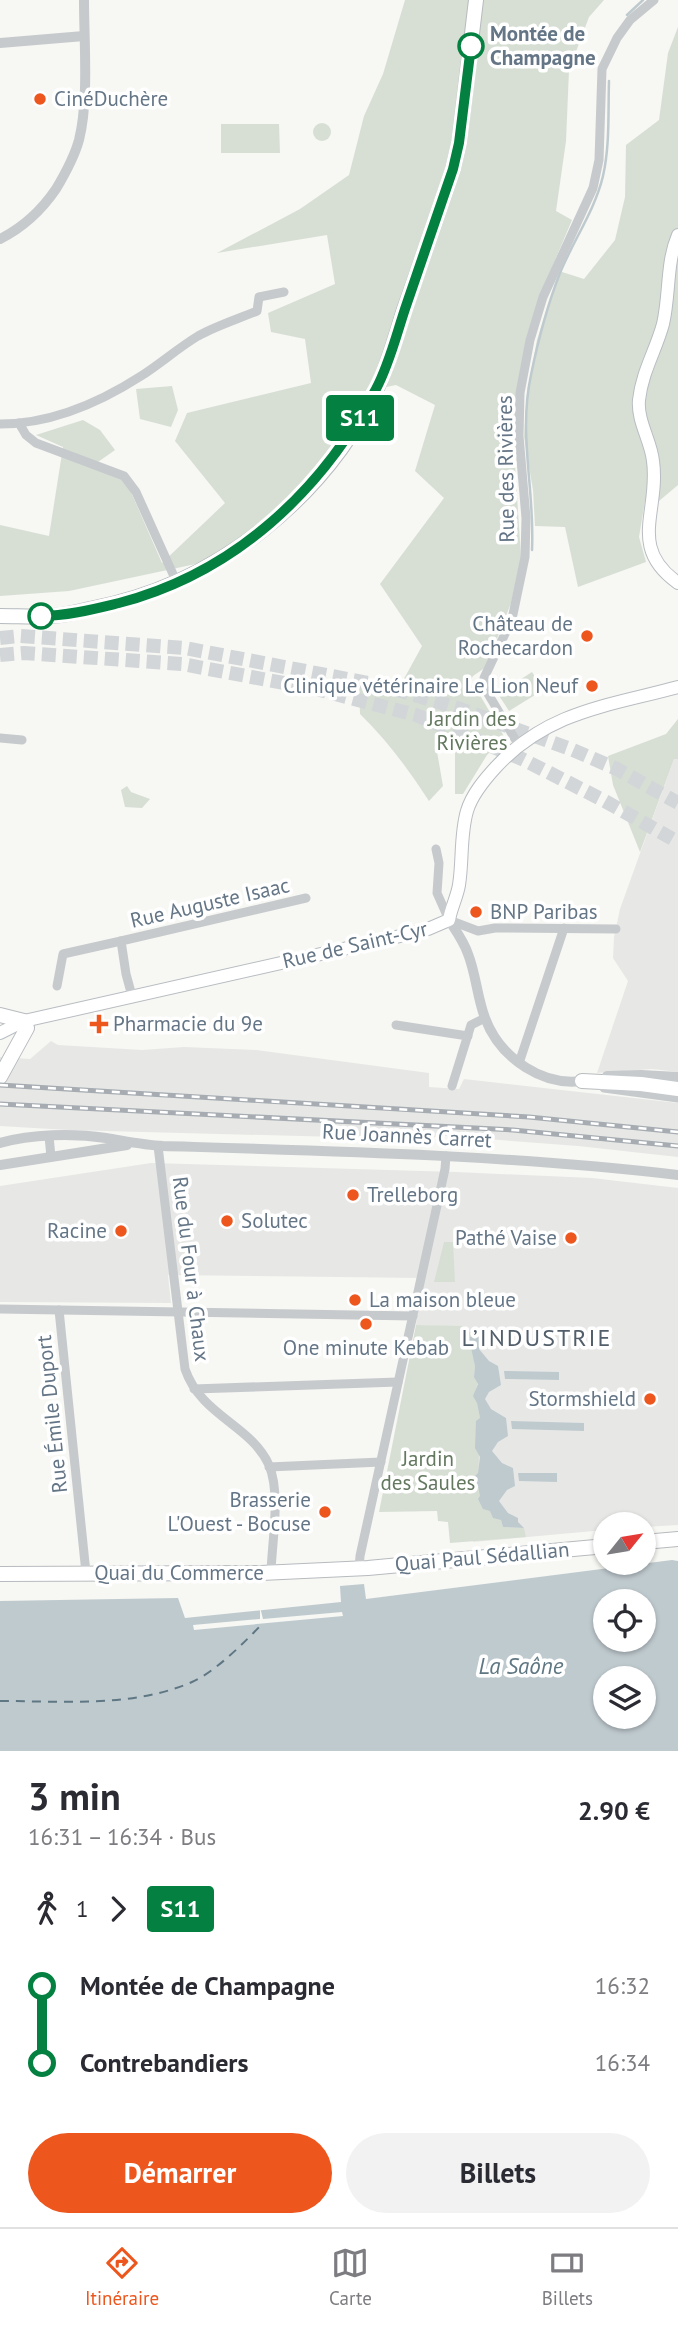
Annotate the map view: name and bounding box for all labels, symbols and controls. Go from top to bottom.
place label: Montée de Champagne [490,20,596,71]
marker: Montée de Champagne [458,33,484,59]
place label: CinéDuchère [54,85,168,112]
marker: CinéDuchère [32,91,48,107]
line badge: S11 [320,395,400,441]
street label: Rue des Rivières [491,395,520,543]
text: S11 [340,402,380,433]
unlabelled marker [28,603,54,629]
place label: Château de Rochecardon [458,610,573,661]
marker: Château de Rochecardon [579,628,595,644]
place label: Clinique vétérinaire Le Lion Neuf [283,672,579,699]
marker: Clinique vétérinaire Le Lion Neuf [584,678,600,694]
park label: Jardin des Rivières [427,705,516,756]
street label: Rue Auguste Isaac [128,871,292,934]
place label: BNP Paribas [490,898,598,925]
marker: BNP Paribas [468,904,484,920]
street label: Rue de Saint-Cyr [280,915,430,974]
place label: Pharmacie du 9e [113,1010,263,1037]
marker: Pharmacie du 9e [91,1016,107,1032]
street label: Rue Joannès Carret [321,1118,493,1153]
street label: Rue du Four à Chaux [167,1175,216,1363]
place label: Trelleborg [367,1181,458,1208]
marker: Trelleborg [345,1187,361,1203]
place label: Solutec [241,1207,308,1234]
marker: Solutec [219,1213,235,1229]
place label: Racine [47,1217,107,1244]
marker: Racine [113,1223,129,1239]
place label: Pathé Vaise [455,1224,557,1251]
marker: Pathé Vaise [563,1230,579,1246]
place label: La maison bleue [369,1286,516,1313]
marker: La maison bleue [347,1292,363,1308]
marker: One minute Kebab [358,1316,374,1332]
district label: L’INDUSTRIE [462,1322,612,1353]
street label: Rue Émile Duport [30,1334,73,1494]
place label: One minute Kebab [283,1334,449,1361]
place label: Stormshield [528,1385,636,1412]
marker: Stormshield [642,1391,658,1407]
park label: Jardin des Saules [381,1445,475,1496]
place label: Brasserie L'Ouest - Bocuse [167,1486,311,1537]
marker: Brasserie L'Ouest - Bocuse [317,1504,333,1520]
north arrow [593,1512,656,1575]
map controls [593,1512,656,1729]
street label: Quai Paul Sédallian [394,1535,570,1578]
street label: Quai du Commerce [94,1559,264,1586]
button: locate [593,1589,656,1652]
water label: La Saône [479,1651,564,1680]
button: layers [593,1666,656,1729]
text: 3 min [28,1771,121,1820]
text: 2.90 € [578,1794,650,1827]
text: 16:31 – 16:34 · Bus [28,1822,216,1851]
icon: walk [28,1890,66,1928]
icon: forward [99,1890,137,1928]
text: S11 [161,1893,200,1924]
text: 1 [76,1894,89,1923]
text: Montée de Champagne [80,1969,335,2002]
text: 16:32 [595,1971,650,2000]
text: Contrebandiers [80,2046,248,2079]
text: 16:34 [595,2048,650,2077]
button: Démarrer [28,2133,332,2213]
button: Billets [346,2133,650,2213]
tab: Itinéraire [85,2244,159,2310]
tab: Carte [329,2244,372,2310]
tab: Billets [542,2244,593,2310]

